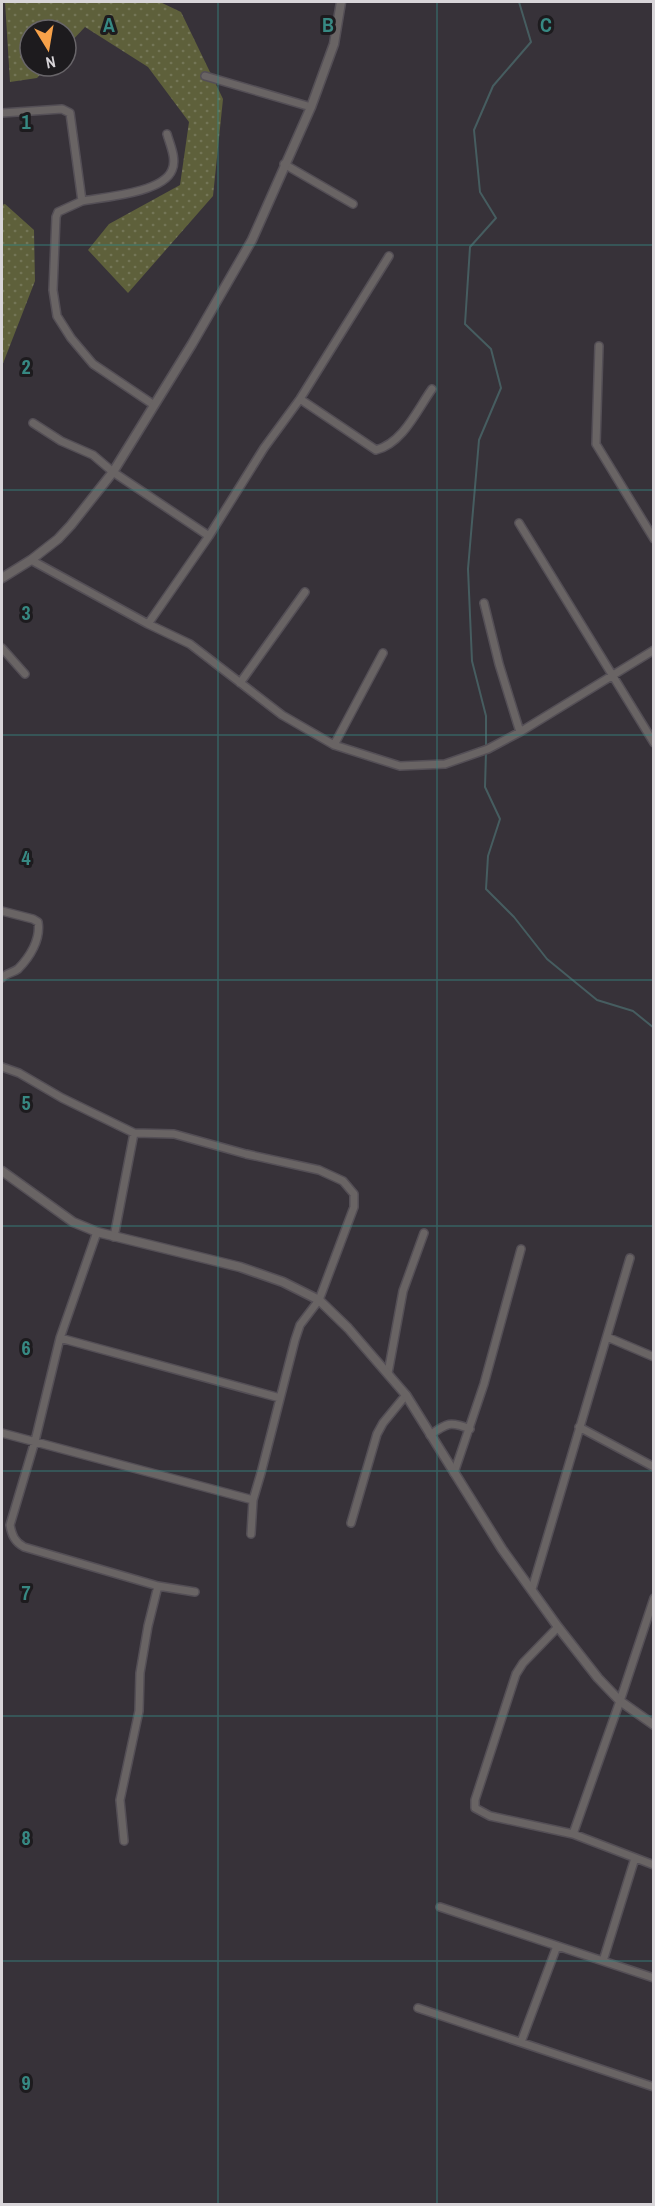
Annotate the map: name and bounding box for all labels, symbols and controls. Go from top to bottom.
text: A [103,11,115,38]
text: B [322,11,334,38]
text: C [540,11,552,38]
north arrow [18,18,78,78]
text: N [44,51,58,74]
text: 1 [21,108,31,135]
text: 2 [21,353,31,380]
text: 3 [21,599,31,626]
text: 4 [21,844,31,871]
text: 5 [21,1089,31,1116]
text: 6 [21,1334,31,1361]
text: 7 [21,1579,31,1606]
text: 8 [21,1824,31,1851]
text: 9 [21,2069,31,2096]

